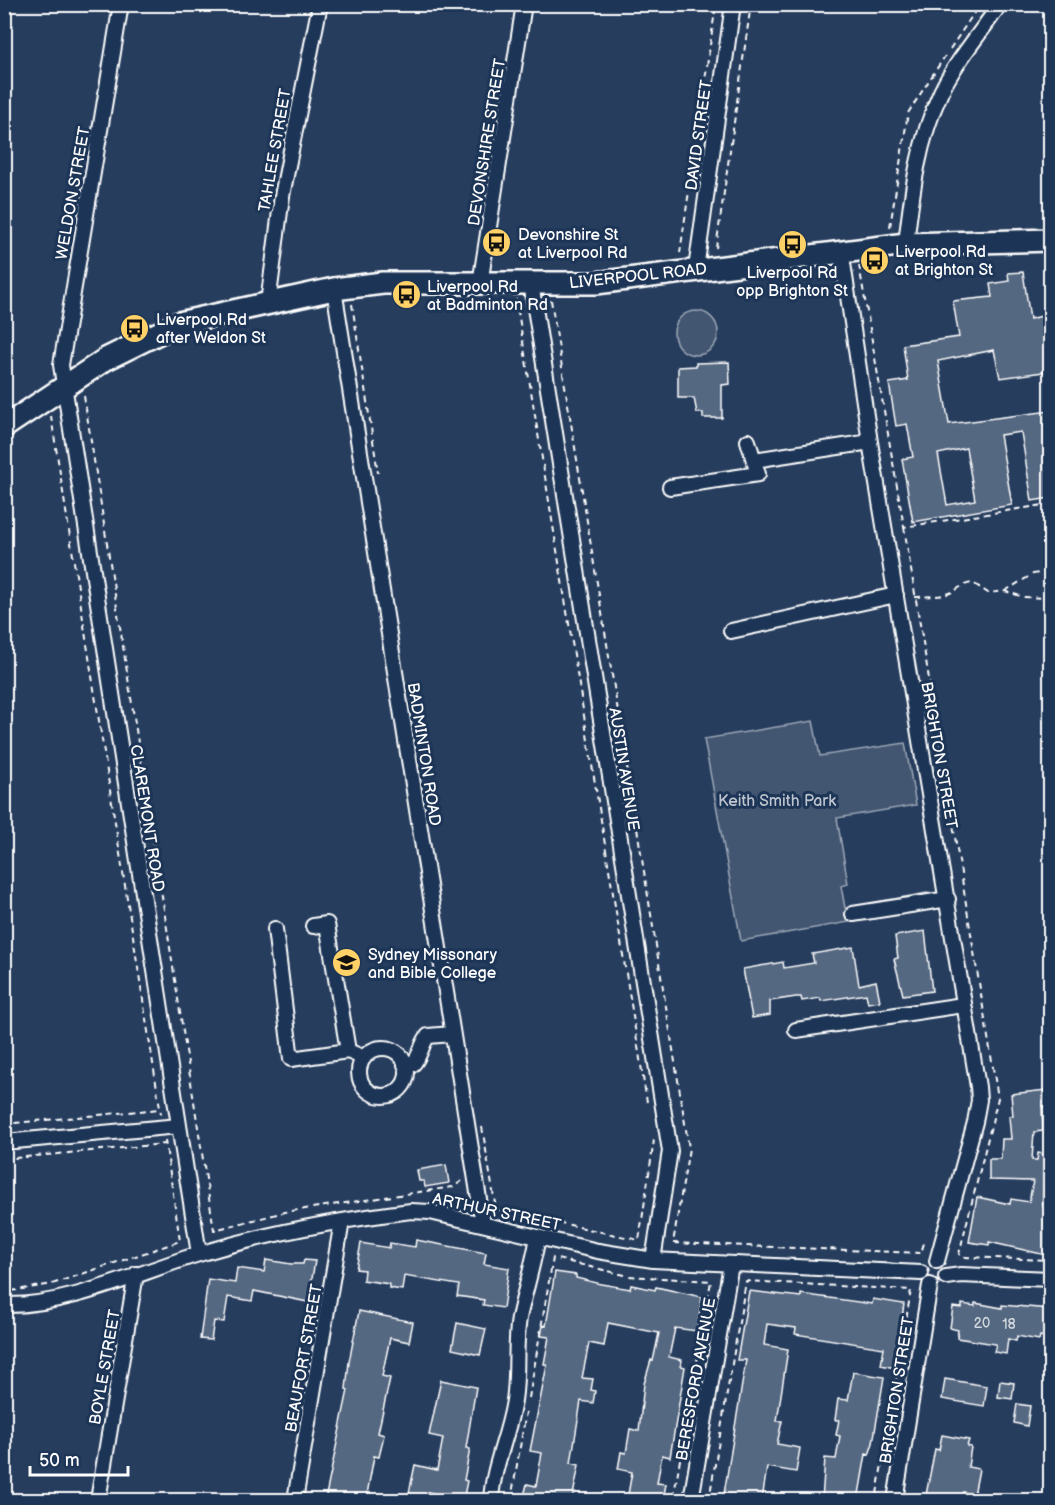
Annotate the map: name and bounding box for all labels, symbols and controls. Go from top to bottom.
street label: DEVONSHIRE STREET [465,57,510,227]
street label: DAVID STREET [682,78,717,192]
street label: TAHLEE STREET [255,87,296,213]
street label: WELDON STREET [52,125,95,261]
place label: Devonshire St at Liverpool Rd [518,226,627,263]
bus stop icon: Devonshire St at Liverpool Rd [481,227,513,259]
bus stop icon: Liverpool Rd opp Brighton St [776,228,808,260]
place label: Liverpool Rd at Brighton St [895,243,993,280]
bus stop icon: Liverpool Rd at Brighton St [858,244,890,276]
street label: LIVERPOOL ROAD [568,260,708,293]
place label: Liverpool Rd opp Brighton St [736,264,848,301]
place label: Liverpool Rd at Badminton Rd [427,278,548,315]
bus stop icon: Liverpool Rd at Badminton Rd [390,279,422,311]
place label: Liverpool Rd after Weldon St [156,311,266,348]
bus stop icon: Liverpool Rd after Weldon St [119,312,151,344]
street label: BRIGHTON STREET [916,680,961,831]
street label: BADMINTON ROAD [403,681,444,827]
street label: AUSTIN AVENUE [604,706,643,832]
street label: CLAREMONT ROAD [125,743,168,893]
park label: Keith Smith Park [718,792,836,811]
place label: Sydney Missonary and Bible College [368,946,498,983]
school or university icon: Sydney Missonary and Bible College [331,947,363,979]
street label: ARTHUR STREET [431,1190,563,1235]
street label: BEAUFORT STREET [282,1282,327,1434]
street label: BERESFORD AVENUE [673,1296,720,1462]
street label: BOYLE STREET [86,1308,125,1426]
street label: BRIGHTON STREET [876,1315,919,1465]
house number: 20 [974,1315,990,1332]
house number: 18 [1002,1316,1016,1333]
scale bar [30,1439,128,1477]
text: 50 m [39,1450,80,1471]

